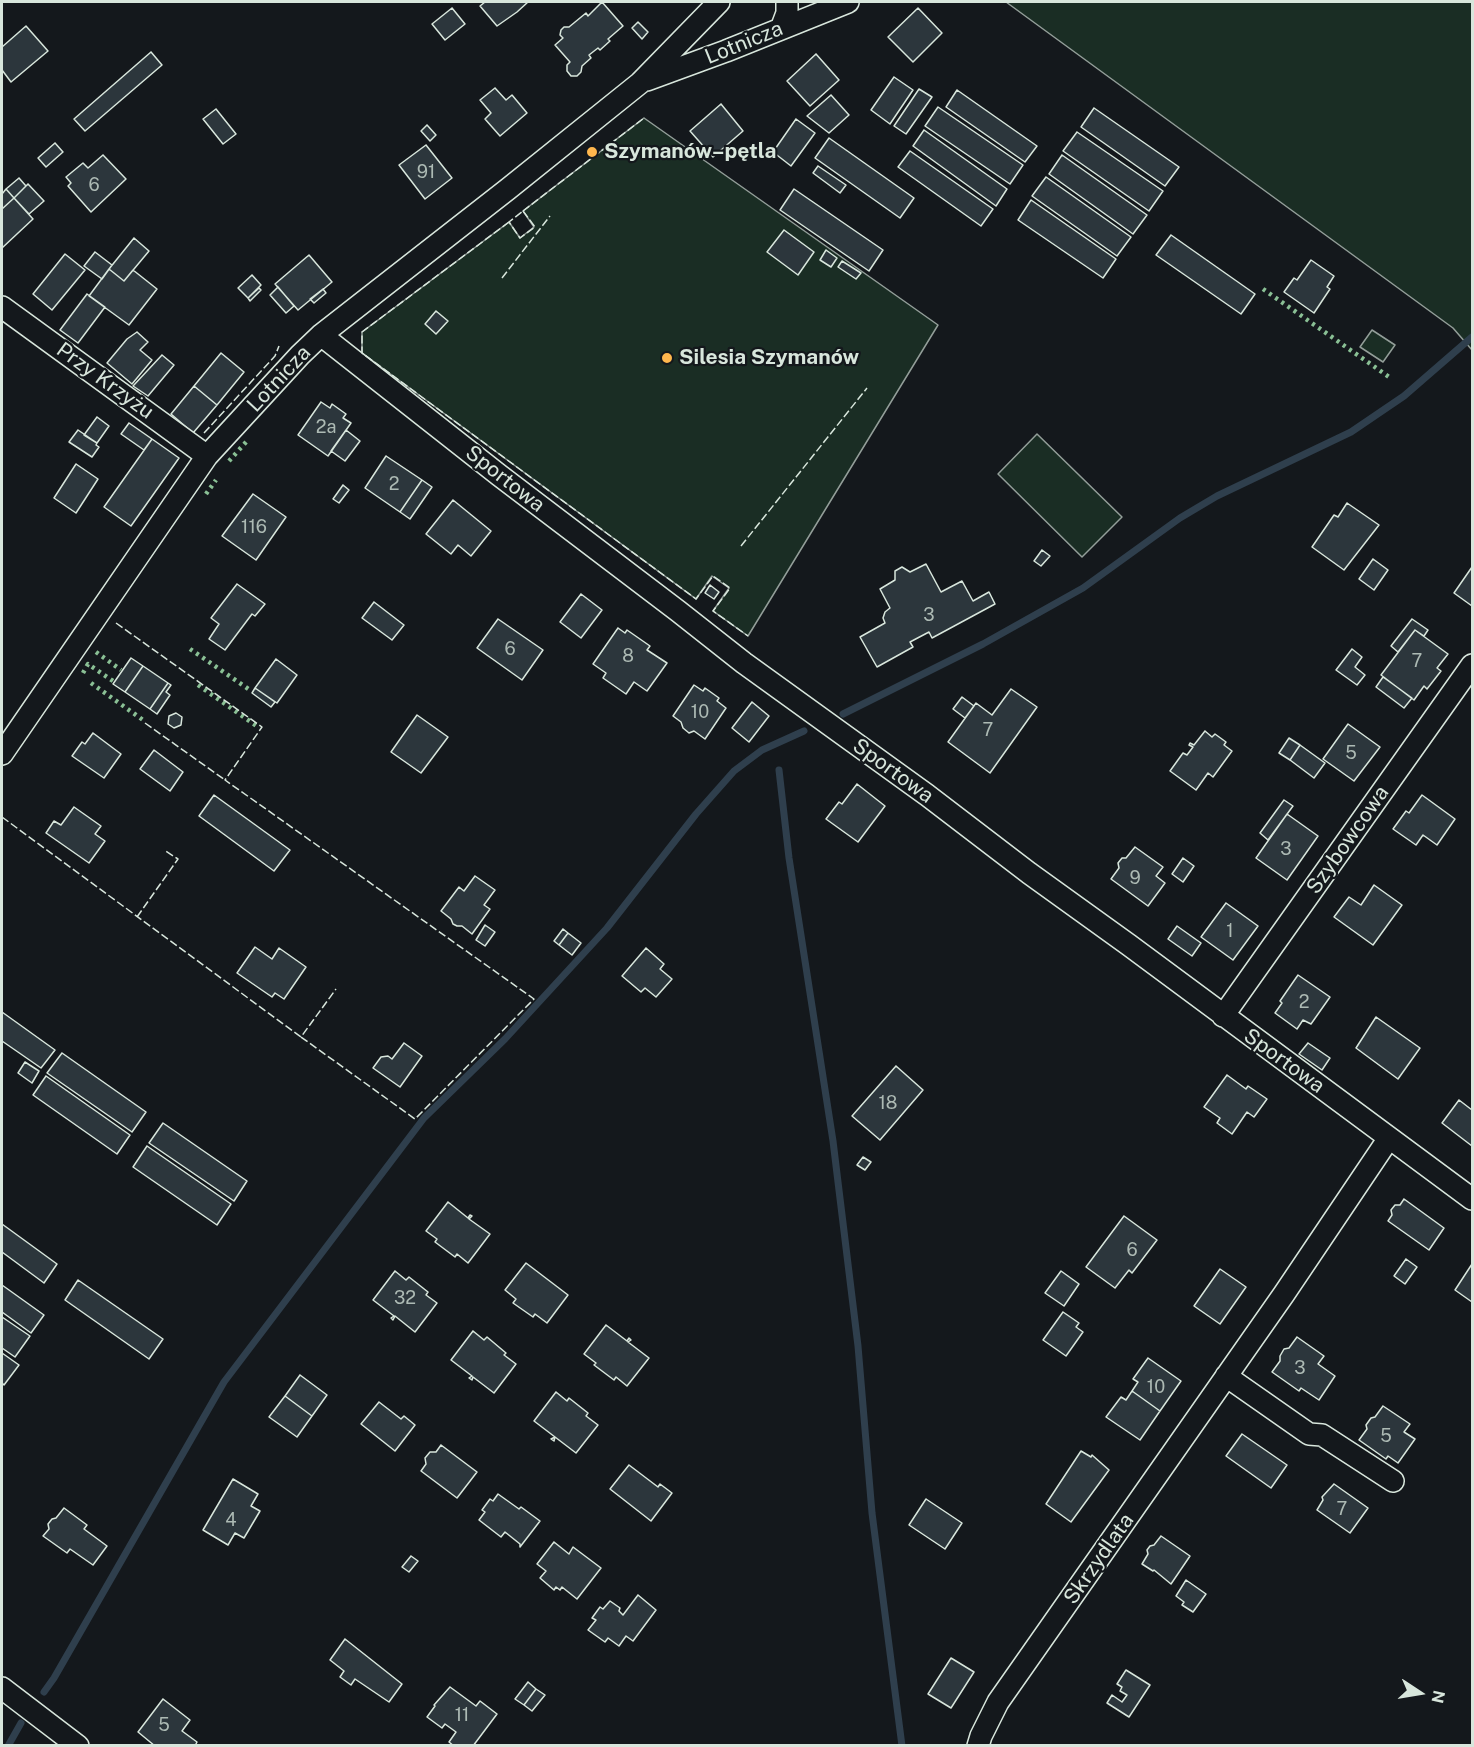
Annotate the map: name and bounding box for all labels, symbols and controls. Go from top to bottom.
street label: Lotnicza [701,16,787,70]
place label: Szymanów–pętla [604,139,776,165]
marker: Szymanów–pętla [585,145,599,159]
house number: 91 [417,161,435,183]
house number: 6 [88,174,100,196]
street label: Przy Krzyżu [51,337,159,425]
street label: Lotnicza [242,341,316,417]
place label: Silesia Szymanów [679,345,859,371]
marker: Silesia Szymanów [660,351,674,365]
house number: 2a [316,416,336,438]
street label: Sportowa [460,440,550,518]
house number: 2 [389,473,399,495]
house number: 116 [241,516,267,538]
house number: 3 [923,604,935,626]
house number: 6 [504,638,516,660]
house number: 8 [622,645,634,667]
house number: 7 [1412,650,1422,672]
house number: 10 [691,701,709,723]
house number: 7 [983,719,993,741]
street label: Sportowa [848,733,938,809]
house number: 5 [1345,742,1357,764]
street label: Szybowcowa [1301,781,1395,899]
house number: 3 [1280,838,1292,860]
house number: 9 [1129,867,1141,889]
house number: 1 [1226,920,1234,942]
house number: 2 [1299,991,1309,1013]
street label: Sportowa [1239,1023,1329,1099]
house number: 18 [879,1092,897,1114]
house number: 6 [1126,1239,1138,1261]
house number: 32 [394,1287,416,1309]
house number: 3 [1294,1357,1306,1379]
house number: 10 [1147,1376,1165,1398]
house number: 5 [1380,1425,1392,1447]
house number: 7 [1337,1498,1347,1520]
house number: 4 [225,1509,237,1531]
street label: Skrzydlata [1059,1509,1139,1609]
north arrow [1390,1663,1450,1723]
text: N [1428,1689,1449,1705]
house number: 11 [455,1704,469,1726]
house number: 5 [158,1714,170,1736]

